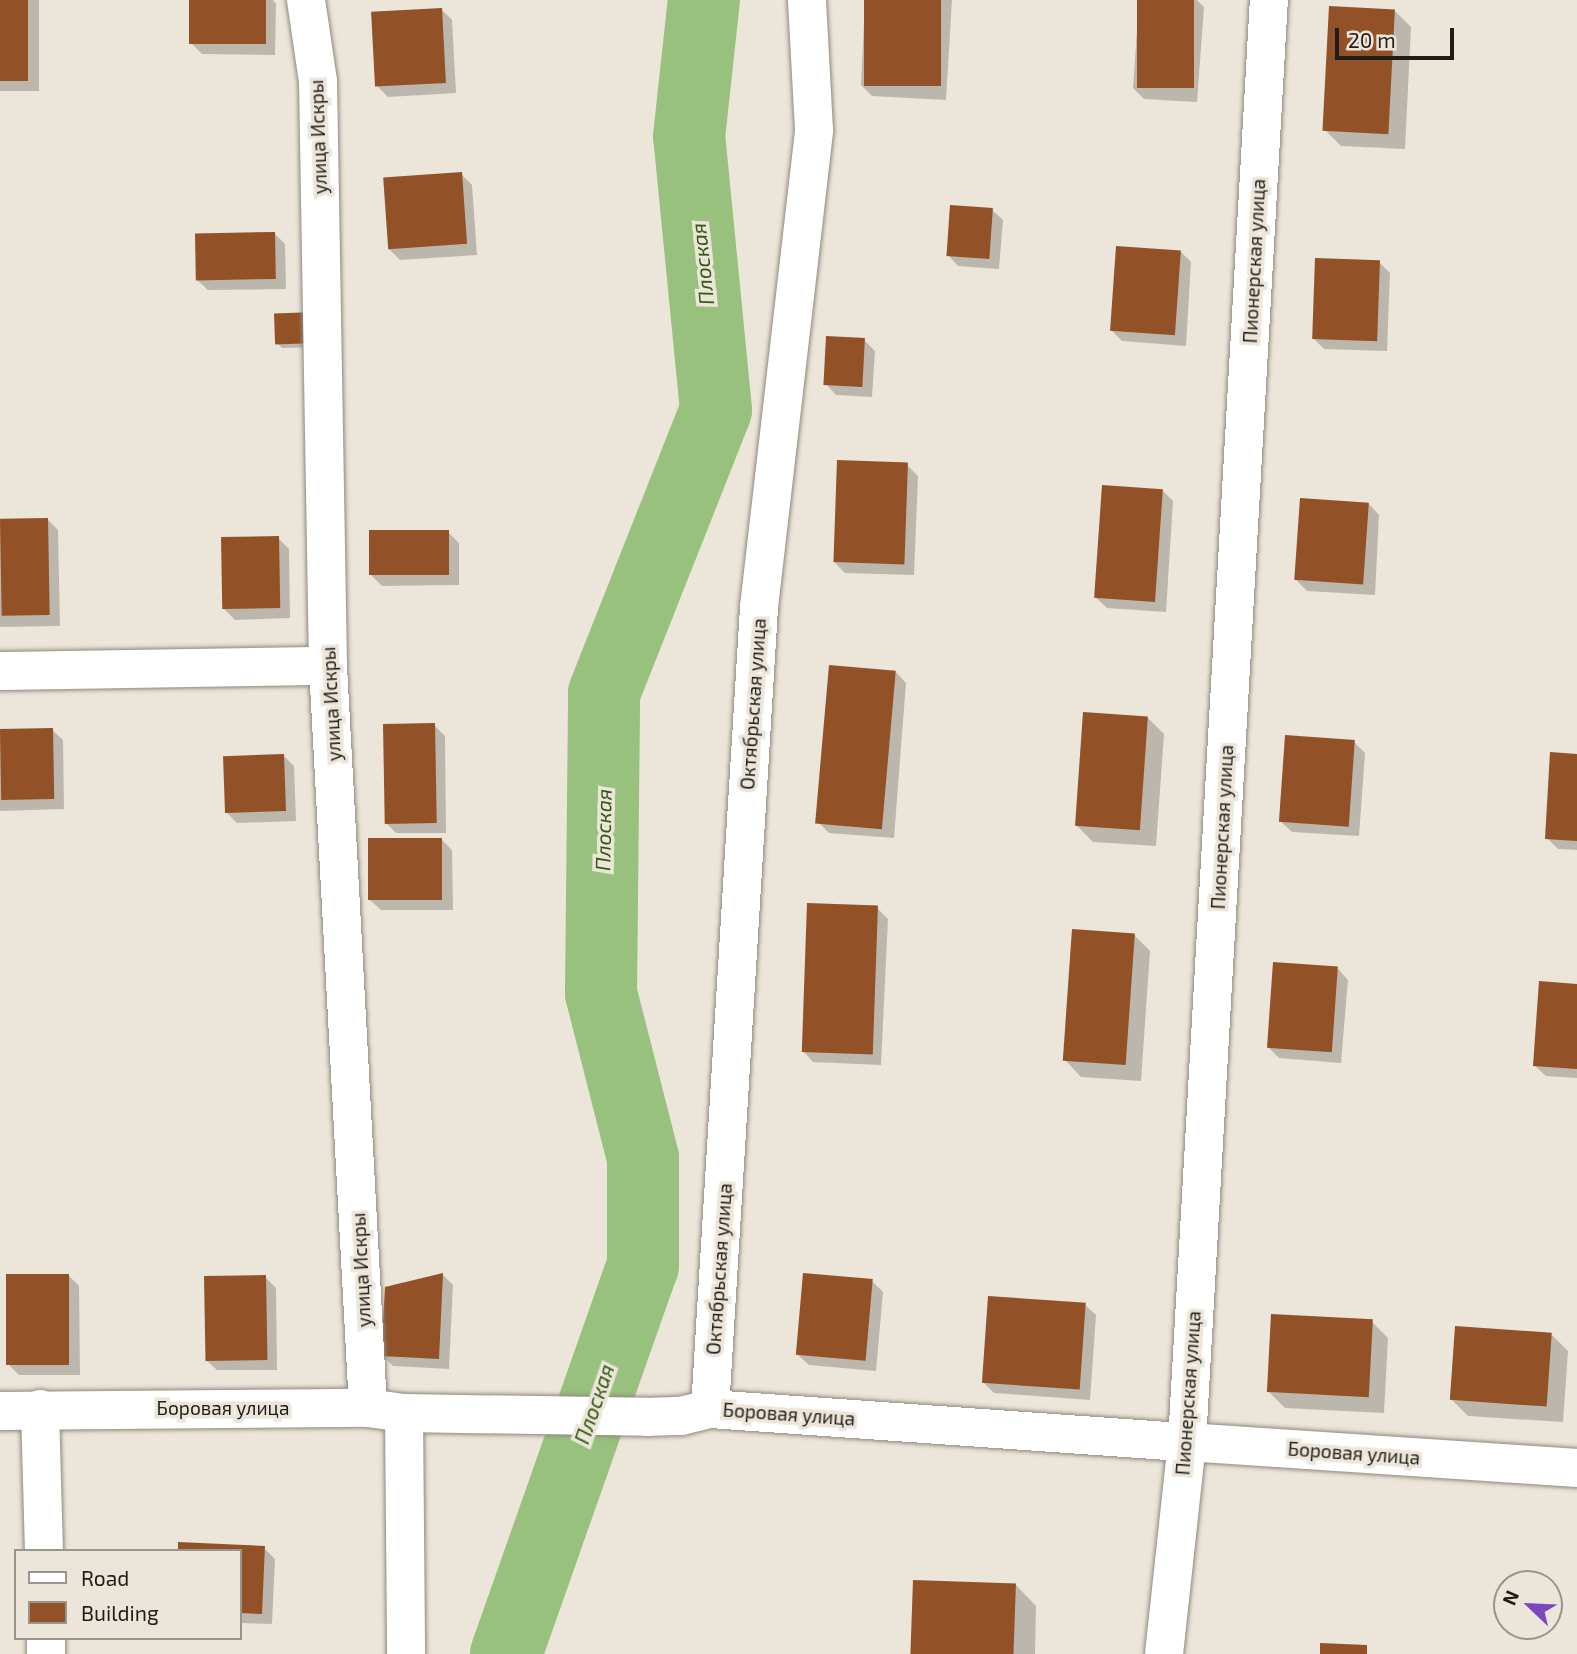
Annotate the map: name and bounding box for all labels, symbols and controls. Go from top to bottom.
scale bar [1339,14,1458,58]
text: 20 m [1348,27,1396,52]
street label: улица Искры [305,79,331,195]
street label: Пионерская улица [1238,178,1270,344]
water label: Плоская [685,222,719,306]
street label: Октябрьская улица [736,617,770,791]
street label: улица Искры [317,646,345,762]
street label: Пионерская улица [1206,744,1238,910]
water label: Плоская [590,789,616,871]
street label: Октябрьская улица [702,1182,736,1356]
street label: улица Искры [347,1212,375,1328]
street label: Пионерская улица [1171,1310,1205,1476]
water label: Плоская [569,1361,619,1447]
street label: Боровая улица [157,1397,289,1419]
street label: Боровая улица [722,1398,856,1430]
street label: Боровая улица [1287,1437,1421,1469]
legend [14,1549,242,1640]
text: Road [81,1565,129,1590]
north arrow [1493,1570,1563,1640]
text: N [1497,1587,1523,1608]
text: Building [81,1600,159,1625]

